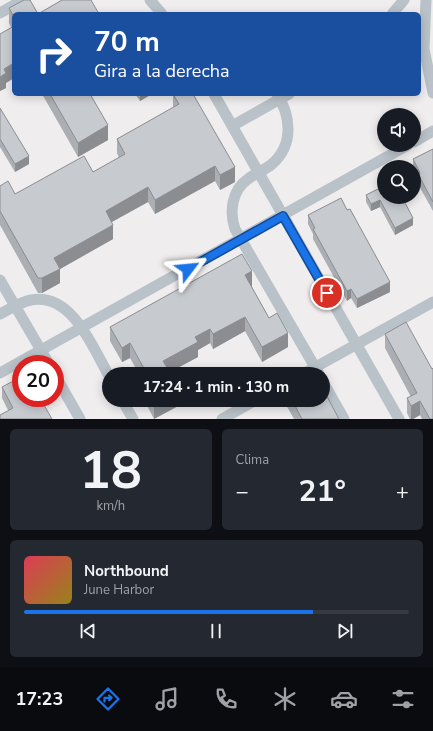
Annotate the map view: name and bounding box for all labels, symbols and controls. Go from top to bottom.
text: 70 m [94,23,160,61]
icon: right [28,28,80,80]
text: Gira a la derecha [94,59,230,83]
map controls [377,108,421,204]
button: sound [377,108,421,152]
button: search [377,160,421,204]
position arrow [167,248,209,290]
pin [310,276,344,310]
icon: arrive [316,282,338,304]
speed limit sign: 20 [12,355,64,407]
text: 17:24 · 1 min · 130 m [143,377,289,397]
text: 18 [80,435,142,506]
text: Clima [236,451,269,469]
text: 21° [299,471,346,512]
text: − [236,477,249,507]
text: + [396,477,409,507]
text: km/h [96,497,125,515]
text: Northbound [84,561,169,581]
text: June Harbor [84,581,154,599]
icon: previous [77,620,99,642]
icon: pause [205,620,227,642]
icon: next [334,620,356,642]
icon: directions [94,685,122,713]
icon: music [153,685,181,713]
icon: phone [212,685,240,713]
icon: climate [271,685,299,713]
icon: car [330,685,358,713]
icon: filters [389,685,417,713]
text: 17:23 [16,687,63,711]

